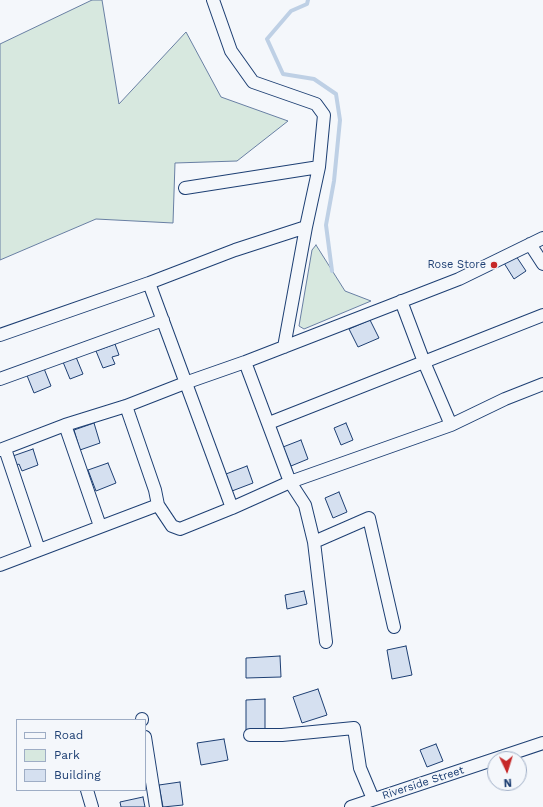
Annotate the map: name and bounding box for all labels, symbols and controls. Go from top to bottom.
place label: Rose Store [427,258,486,272]
marker: Rose Store [489,260,499,270]
legend [16,719,146,791]
text: Road [54,728,83,742]
text: Park [54,748,80,762]
north arrow [487,751,527,791]
street label: Riverside Street [380,764,466,802]
text: Building [54,768,101,782]
text: N [503,776,512,789]

